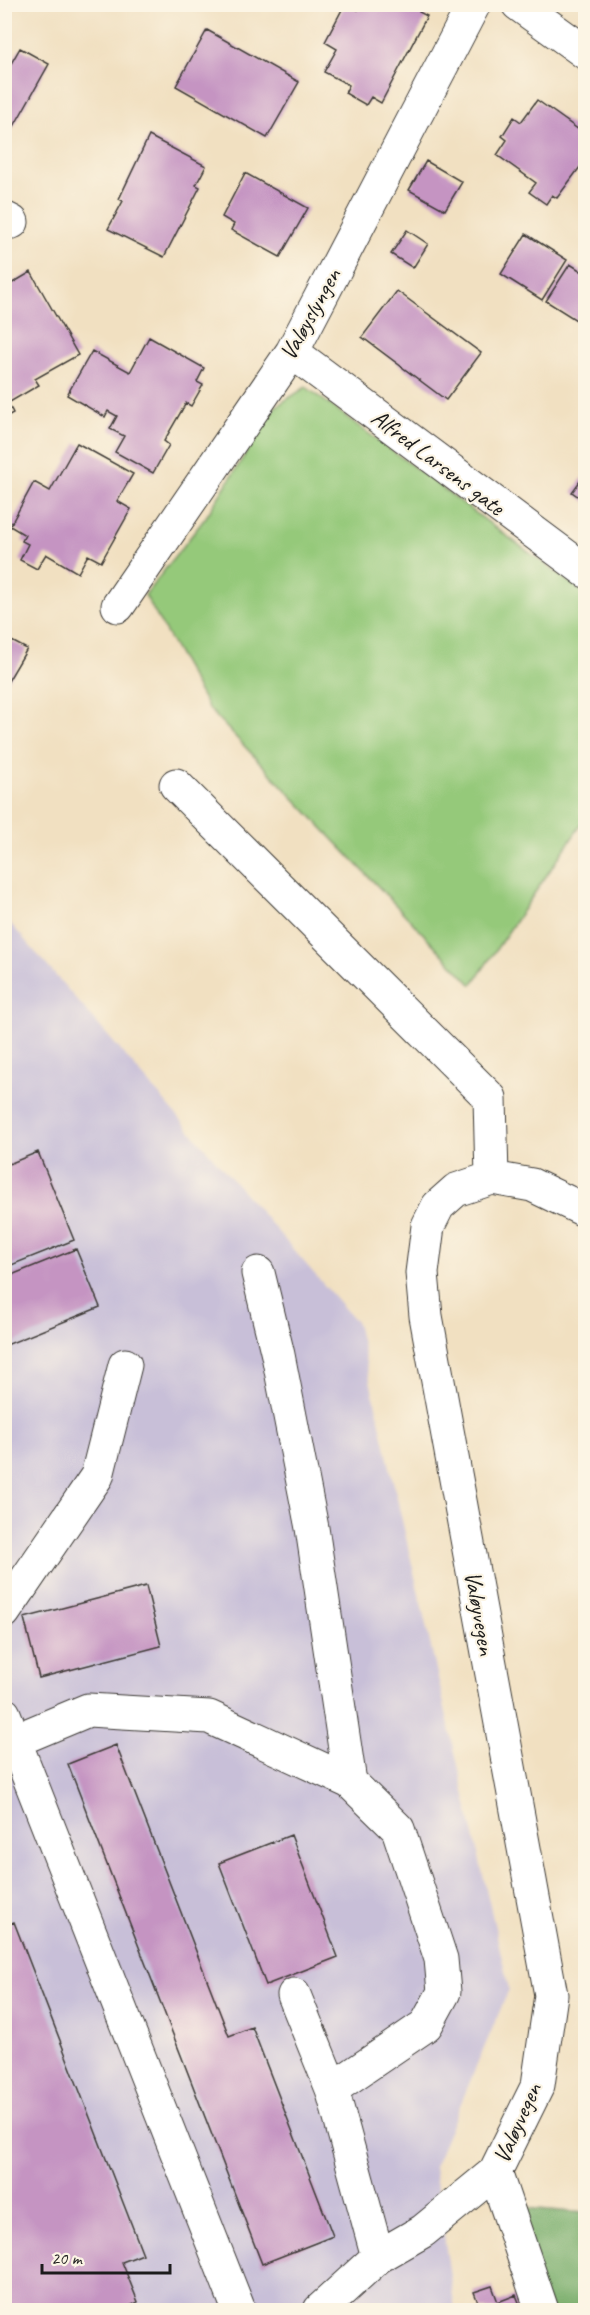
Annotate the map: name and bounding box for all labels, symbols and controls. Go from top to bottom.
street label: Valøyslyngen [273,262,348,365]
street label: Alfred Larsens gate [366,402,512,523]
street label: Valøyvegen [458,1569,502,1658]
street label: Valøyvegen [486,2077,548,2168]
scale bar [42,2237,170,2275]
text: 20 m [51,2247,84,2269]

